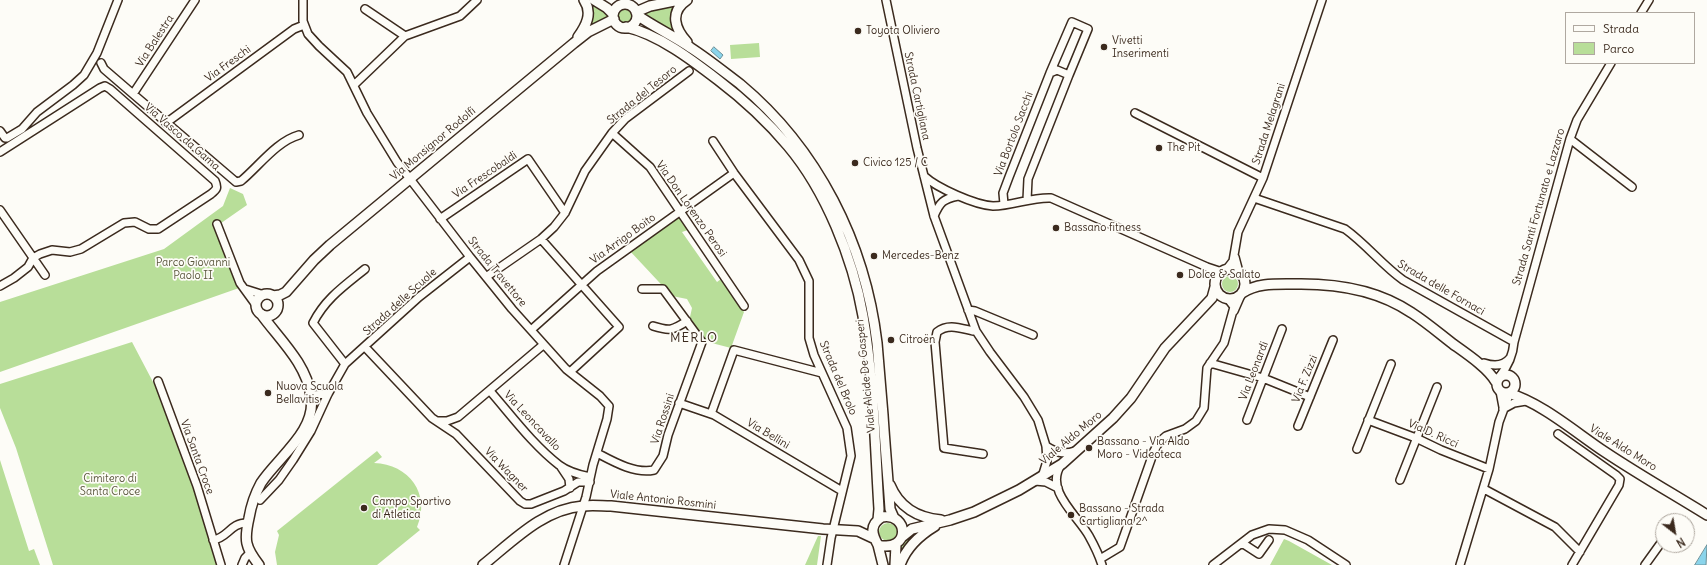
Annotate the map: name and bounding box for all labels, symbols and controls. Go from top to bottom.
street label: Via Balestra [133,12,177,70]
legend [1565,12,1695,64]
text: Strada [1603,21,1639,36]
place label: Toyota Oliviero [866,24,940,38]
marker: Toyota Oliviero [853,26,863,36]
place label: Vivetti Inserimenti [1112,34,1169,60]
text: Parco [1603,41,1634,56]
marker: Vivetti Inserimenti [1099,42,1109,52]
street label: Via Freschi [202,43,254,85]
street label: Strada Cartigliana [901,51,933,141]
street label: Strada del Tesoro [605,63,679,127]
street label: Strada Melagrani [1250,82,1288,166]
street label: Via Bortolo Sacchi [992,90,1036,178]
street label: Via Vasco da Gama [142,101,222,173]
street label: Via Monsignor Rodolfi [388,105,478,183]
street label: Strada Santi Fortunato e Lazzaro [1510,127,1568,287]
place label: The Pit [1167,141,1200,155]
marker: The Pit [1154,143,1164,153]
street label: Via Frescobaldi [450,149,520,201]
place label: Civico 125 / C [863,156,928,170]
marker: Civico 125 / C [850,158,860,168]
street label: Via Don Lorenzo Perosi [653,159,729,259]
street label: Via Arrigo Boito [588,211,658,267]
place label: Bassano fitness [1064,221,1141,235]
marker: Bassano fitness [1051,223,1061,233]
street label: Strada Travettore [465,234,529,310]
place label: Mercedes-Benz [882,249,959,263]
marker: Mercedes-Benz [869,251,879,261]
park label: Parco Giovanni Paolo II [156,256,230,282]
street label: Strada delle Fornaci [1395,258,1487,318]
street label: Strada delle Scuole [361,266,439,338]
place label: Dolce & Salato [1188,268,1260,282]
marker: Dolce & Salato [1175,270,1185,280]
street label: Viale Alcide De Gasperi [853,319,879,433]
district label: MERLO [670,330,718,346]
place label: Citroën [899,333,935,347]
marker: Citroën [886,335,896,345]
street label: Strada del Brolo [816,339,860,417]
street label: Via Leonardi [1237,340,1271,402]
street label: Via F. Zizzi [1289,353,1321,405]
place label: Nuova Scuola Bellavitis [276,380,343,406]
marker: Nuova Scuola Bellavitis [263,388,273,398]
street label: Via Leoncavallo [501,388,563,454]
street label: Via Rossini [649,392,677,446]
street label: Viale Aldo Moro [1037,408,1105,468]
street label: Via Bellini [744,416,792,452]
street label: Via D. Ricci [1406,417,1460,451]
street label: Via Santa Croce [177,418,217,496]
street label: Viale Aldo Moro [1587,422,1659,474]
place label: Bassano - Via Aldo Moro - Videoteca [1097,435,1190,461]
marker: Bassano - Via Aldo Moro - Videoteca [1084,443,1094,453]
street label: Via Wagner [481,445,531,495]
park label: Cimitero di Santa Croce [80,472,140,498]
street label: Viale Antonio Rosmini [609,488,717,512]
place label: Campo Sportivo di Atletica [372,495,451,521]
place label: Bassano - Strada Cartigliana 2^ [1079,502,1164,528]
marker: Campo Sportivo di Atletica [359,503,369,513]
marker: Bassano - Strada Cartigliana 2^ [1066,510,1076,520]
north arrow [1655,513,1695,553]
text: N [1674,534,1688,550]

